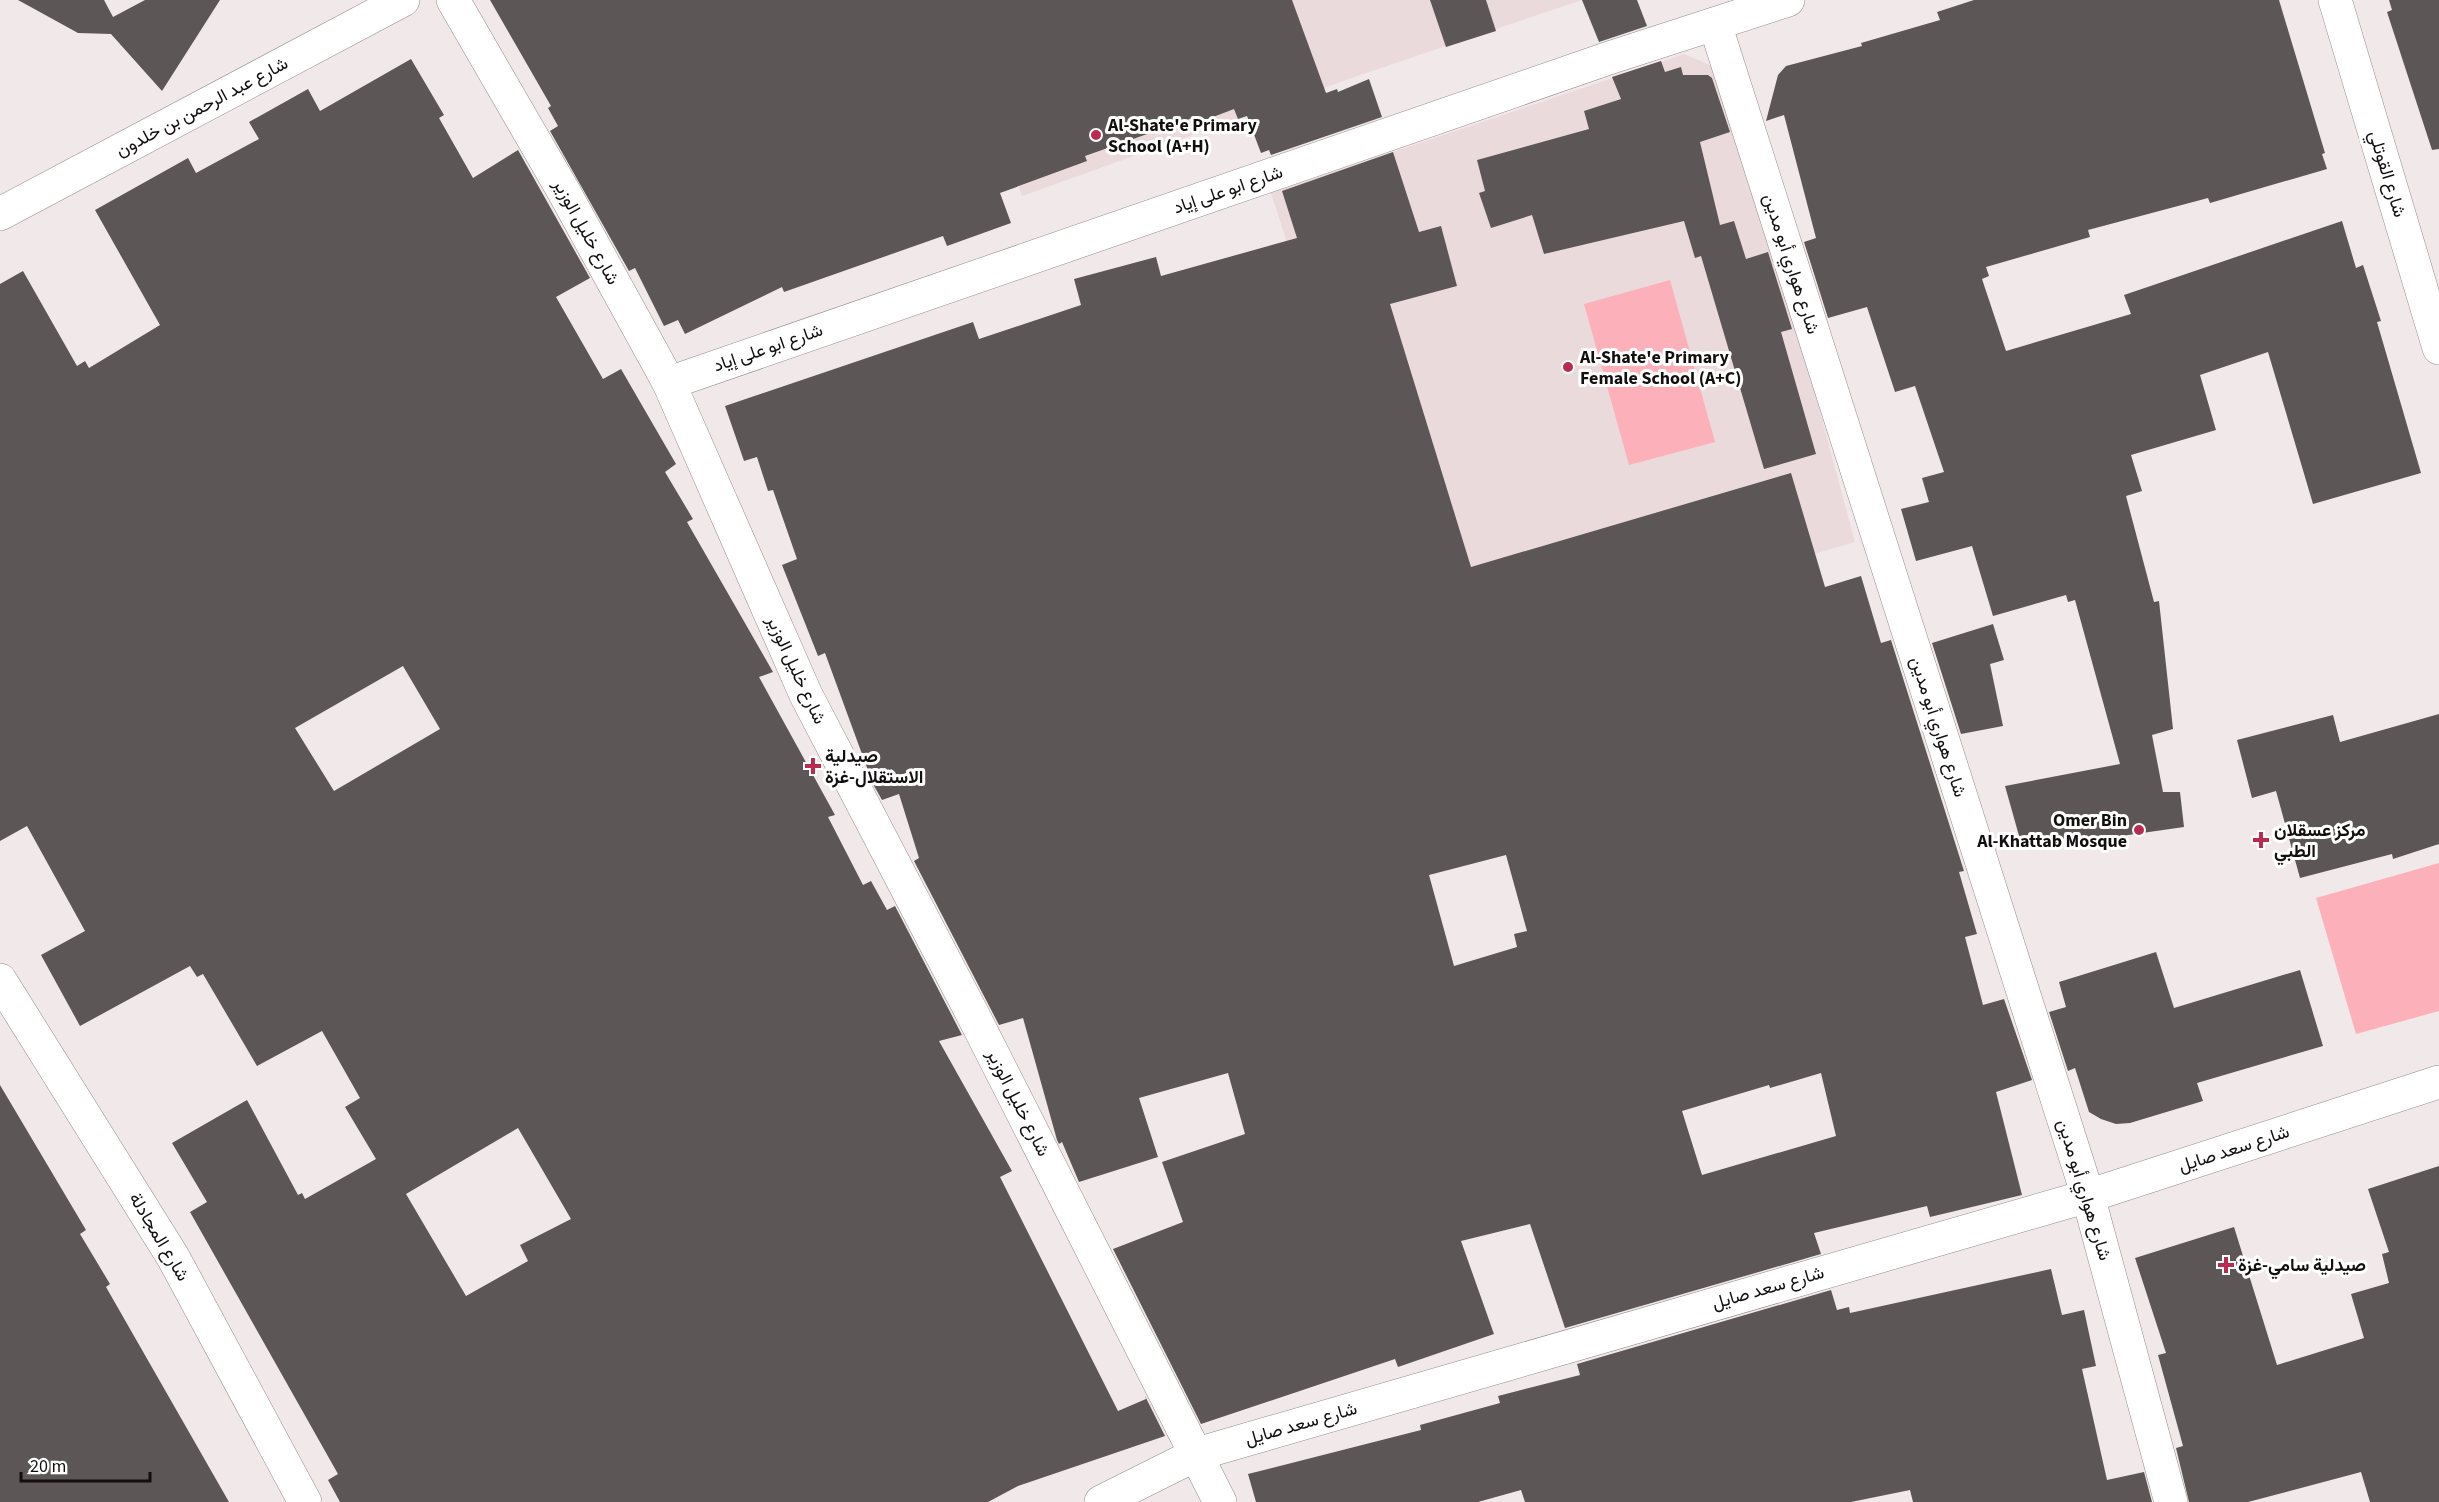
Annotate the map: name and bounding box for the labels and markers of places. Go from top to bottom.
place label: Al-Shate'e Primary School (A+H) [1107,113,1257,159]
marker: Al-Shate'e Primary School (A+H) [1089,128,1103,142]
place label: Al-Shate'e Primary Female School (A+C) [1579,345,1742,391]
marker: Al-Shate'e Primary Female School (A+C) [1561,360,1575,374]
place label: صيدلية الاستقلال-غزة [825,744,923,790]
marker: صيدلية الاستقلال-غزة [806,759,820,773]
place label: Omer Bin Al-Khattab Mosque [1976,808,2127,854]
place label: مركز عسقلان الطبي [2274,818,2366,866]
marker: Omer Bin Al-Khattab Mosque [2132,823,2146,837]
marker: مركز عسقلان الطبي [2252,831,2270,849]
place label: صيدلية سامي-غزة [2238,1253,2366,1280]
marker: صيدلية سامي-غزة [2219,1258,2233,1272]

